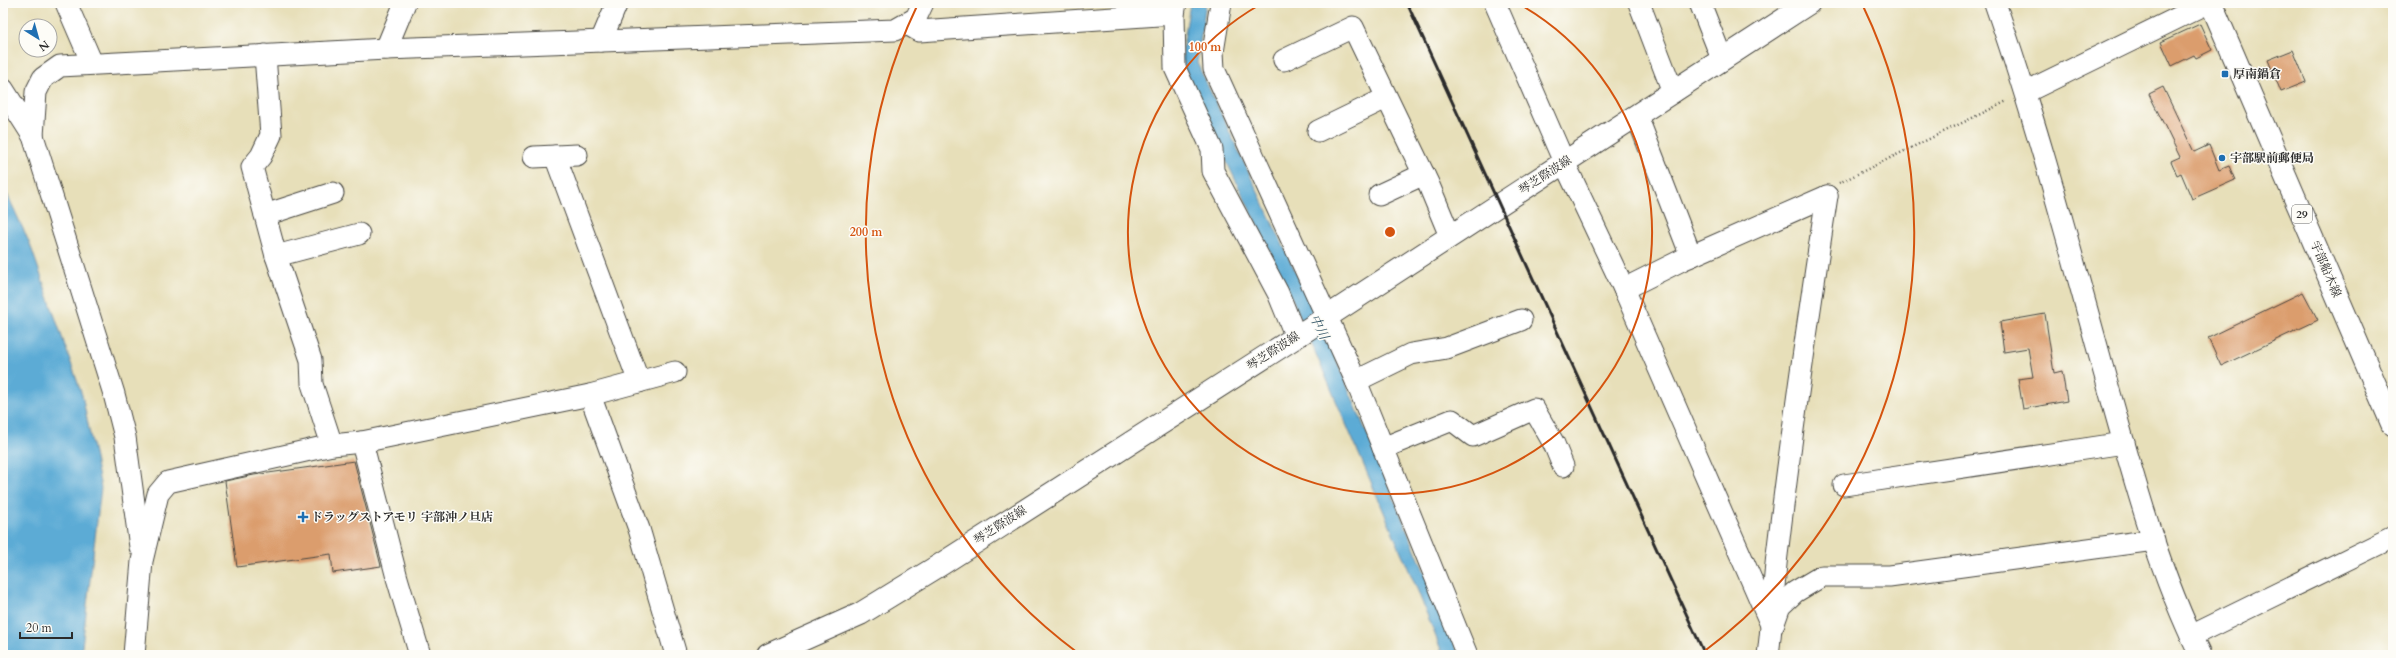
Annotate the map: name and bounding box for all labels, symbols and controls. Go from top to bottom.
north arrow [18,18,58,58]
text: N [35,37,52,55]
text: 100 m [1189,39,1222,55]
place label: 厚南鍋倉 [2233,66,2281,82]
marker: 厚南鍋倉 [2220,69,2230,79]
place label: 宇部駅前郵便局 [2230,150,2314,166]
street label: 琴芝際波線 [1515,152,1575,198]
marker: 宇部駅前郵便局 [2217,153,2227,163]
road number: 29 [2292,205,2312,223]
text: 200 m [850,224,883,240]
centre of rings [1383,225,1397,239]
street label: 宇部船木線 [2307,238,2345,300]
water label: 中川 [1305,311,1334,344]
street label: 琴芝際波線 [1243,328,1303,374]
street label: 琴芝際波線 [970,502,1030,548]
place label: ドラッグストアモリ 宇部沖ノ旦店 [311,509,493,525]
marker: ドラッグストアモリ 宇部沖ノ旦店 [298,512,308,522]
scale bar [20,614,72,640]
text: 20 m [26,620,53,636]

